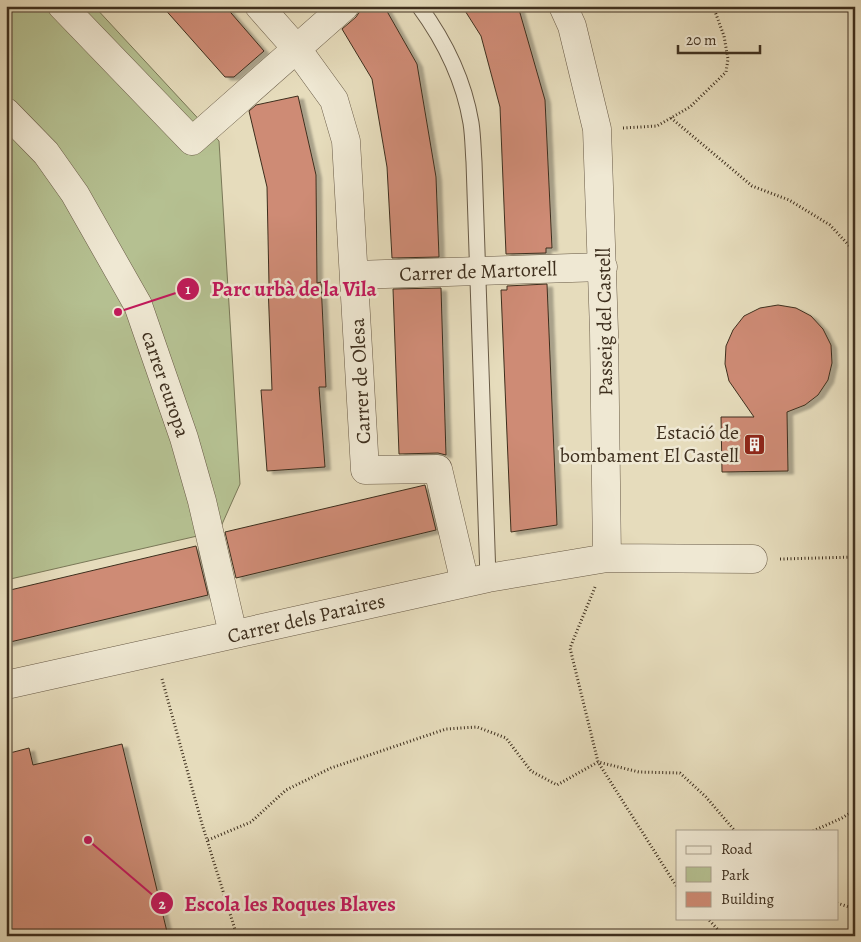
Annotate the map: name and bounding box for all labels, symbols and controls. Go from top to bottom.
scale bar [678,22,761,54]
text: 20 m [686,30,717,50]
street label: Passeig del Castell [590,247,619,396]
street label: Carrer de Martorell [399,255,557,288]
callout: Parc urbà de la Vila [176,271,386,307]
text: Parc urbà de la Vila [211,275,377,303]
text: 1 [185,279,191,299]
street label: Carrer de Olesa [344,317,377,445]
street label: carrer europa [135,328,196,441]
place label: Estació de bombament El Castell [560,419,739,469]
building icon: Estació de bombament El Castell [743,432,767,456]
street label: Carrer dels Paraires [225,587,388,650]
legend [676,830,838,920]
text: Road [721,839,753,859]
text: Park [721,865,750,885]
callout: Escola les Roques Blaves [149,885,406,921]
text: Building [721,889,774,909]
text: Escola les Roques Blaves [184,890,396,918]
text: 2 [158,894,166,914]

